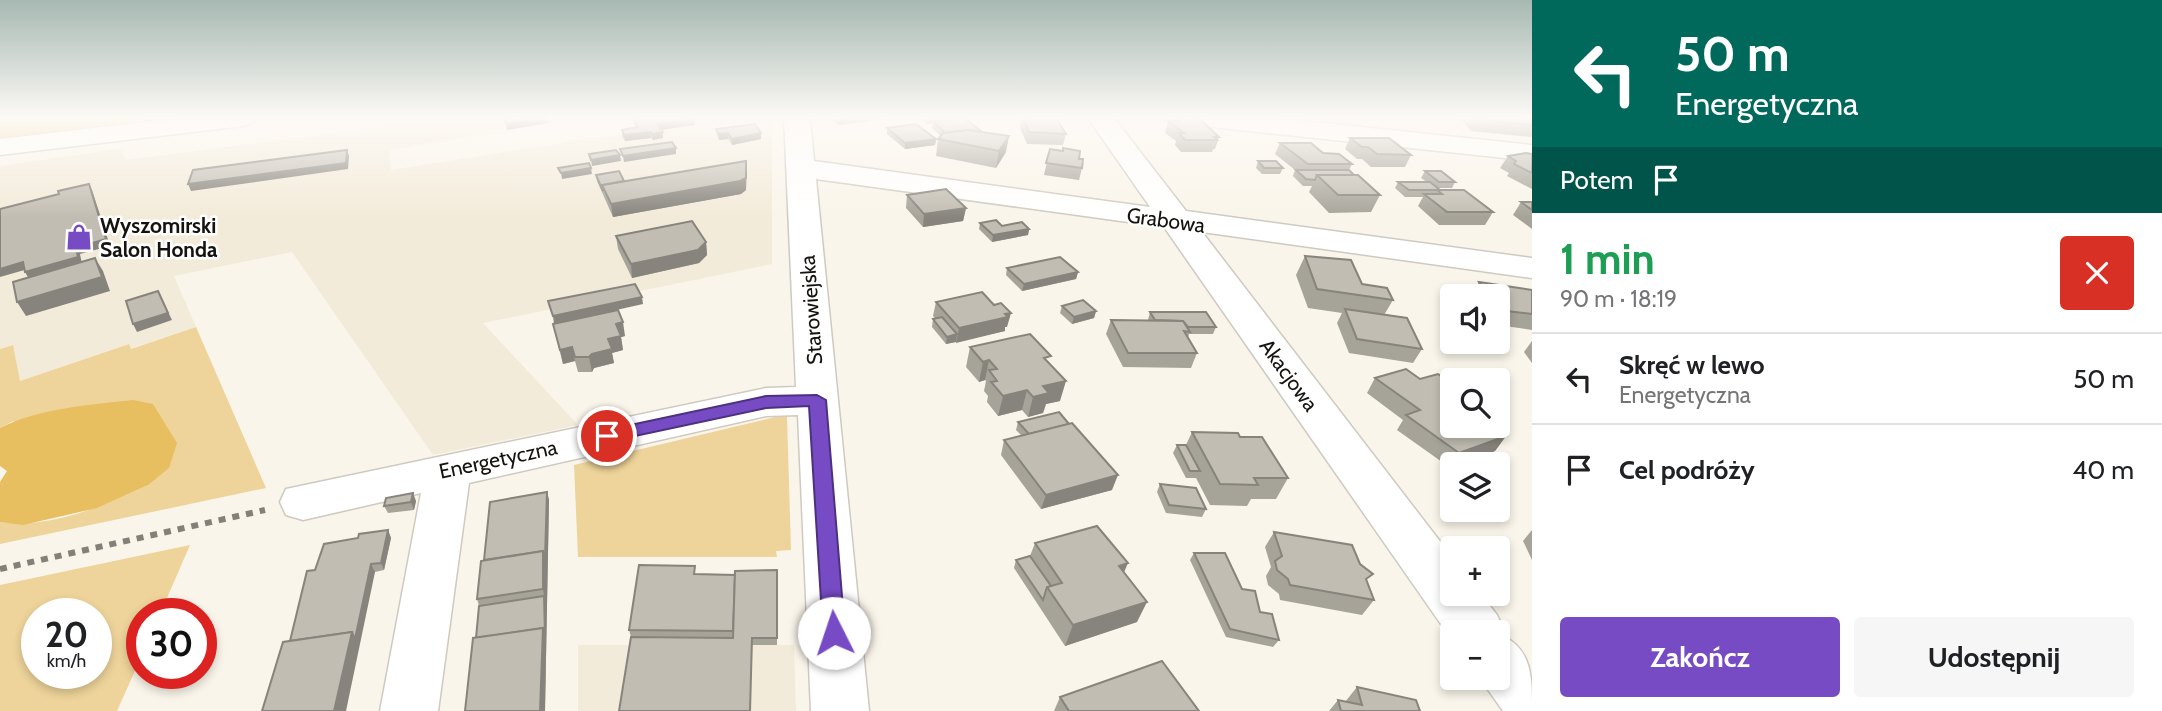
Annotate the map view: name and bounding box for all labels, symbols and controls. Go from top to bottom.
text: 50 m [1675,24,1790,83]
icon: left [1560,28,1651,119]
text: Energetyczna [1675,84,1858,123]
icon: arrive [1647,161,1685,199]
text: Potem [1560,164,1633,196]
street label: Grabowa [1125,202,1207,238]
place label: Wyszomirski Salon Honda [100,213,218,262]
shop icon: Wyszomirski Salon Honda [64,222,94,252]
text: 1 min [1560,233,1655,285]
button: close [2060,236,2134,310]
street label: Starowiejska [795,254,828,366]
map controls [1440,284,1510,690]
button: sound [1440,284,1510,354]
text: 90 m · 18:19 [1560,285,1677,313]
street label: Akacjowa [1254,334,1324,417]
text: Skręć w lewo [1619,349,1765,381]
icon: left [1560,360,1598,398]
text: 50 m [2073,363,2134,395]
button: search [1440,368,1510,438]
text: Energetyczna [1619,381,1751,409]
pin [577,406,637,466]
icon: arrive [588,417,626,455]
street label: Energetyczna [437,434,559,484]
icon: arrive [1560,451,1598,489]
button: layers [1440,452,1510,522]
text: Cel podróży [1619,454,1755,486]
text: 40 m [2072,454,2134,486]
button: + [1440,536,1510,606]
position arrow [797,596,871,670]
speed limit sign: 30 [126,598,217,689]
text: 20 [45,613,88,656]
button: Zakończ [1560,617,1840,697]
button: Udostępnij [1854,617,2134,697]
button: − [1440,620,1510,690]
text: km/h [47,650,86,672]

